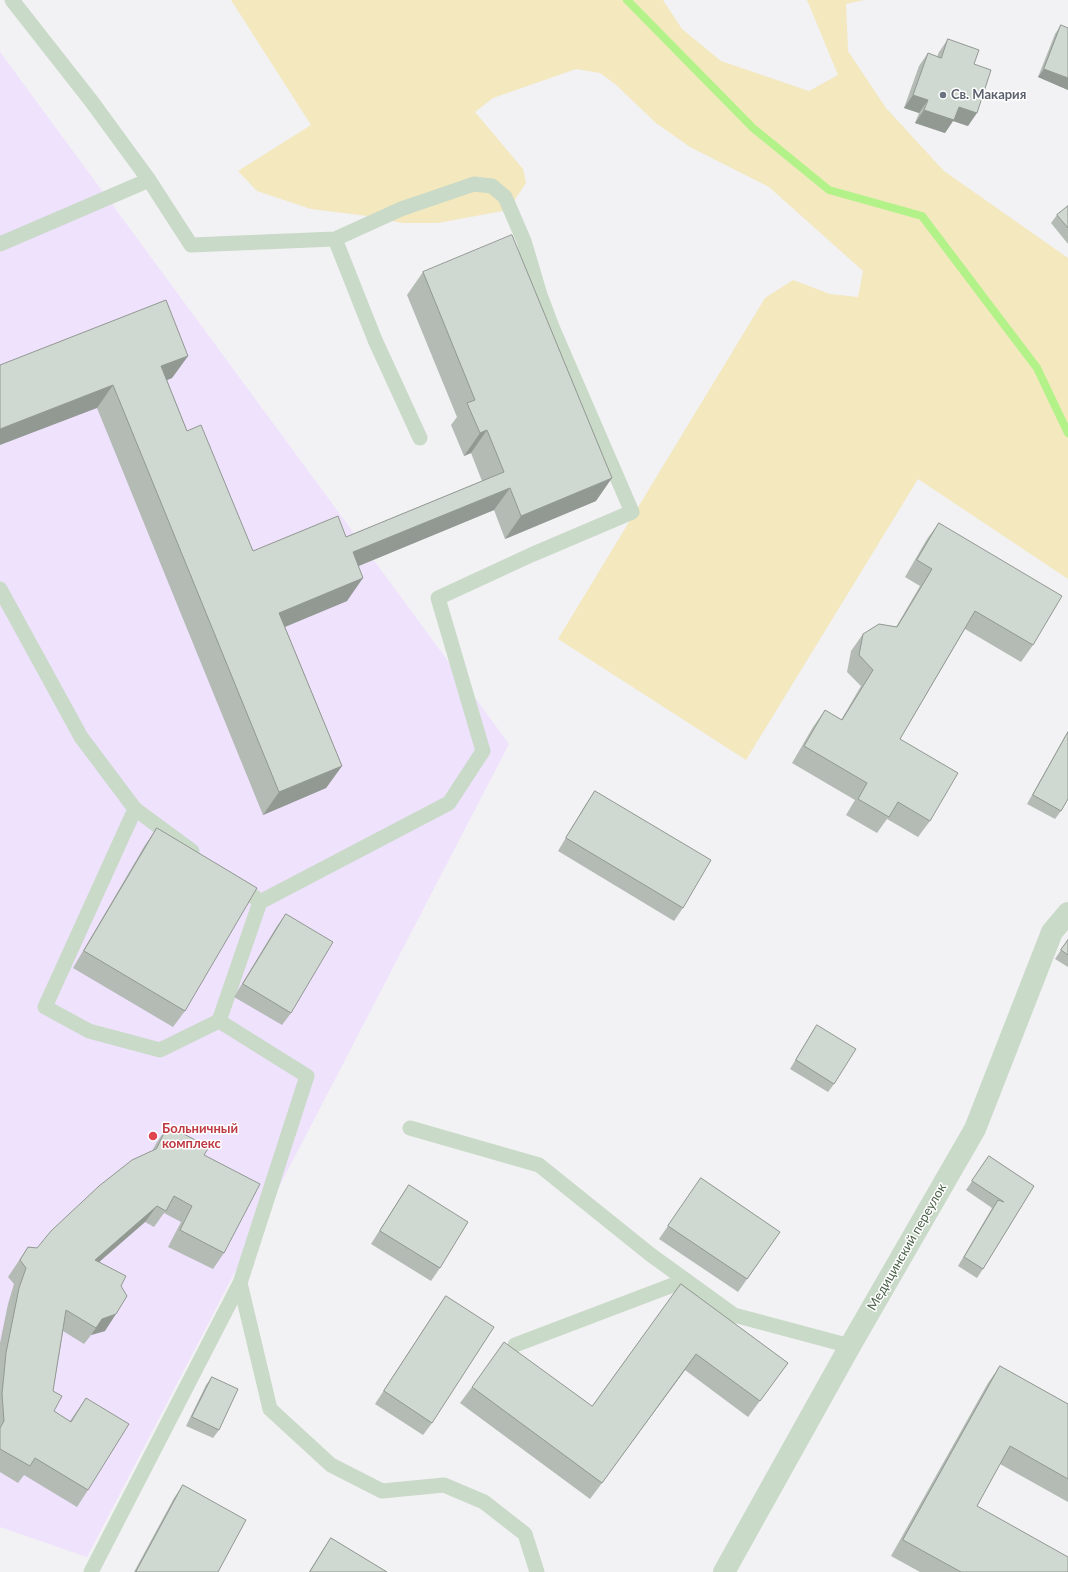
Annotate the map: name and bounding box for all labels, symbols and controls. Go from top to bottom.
place label: Св. Макария [951,87,1026,103]
marker: Св. Макария [938,90,948,100]
place label: Больничный комплекс [162,1121,238,1152]
marker: Больничный комплекс [147,1130,159,1142]
street label: Медицинский переулок [864,1181,950,1313]

